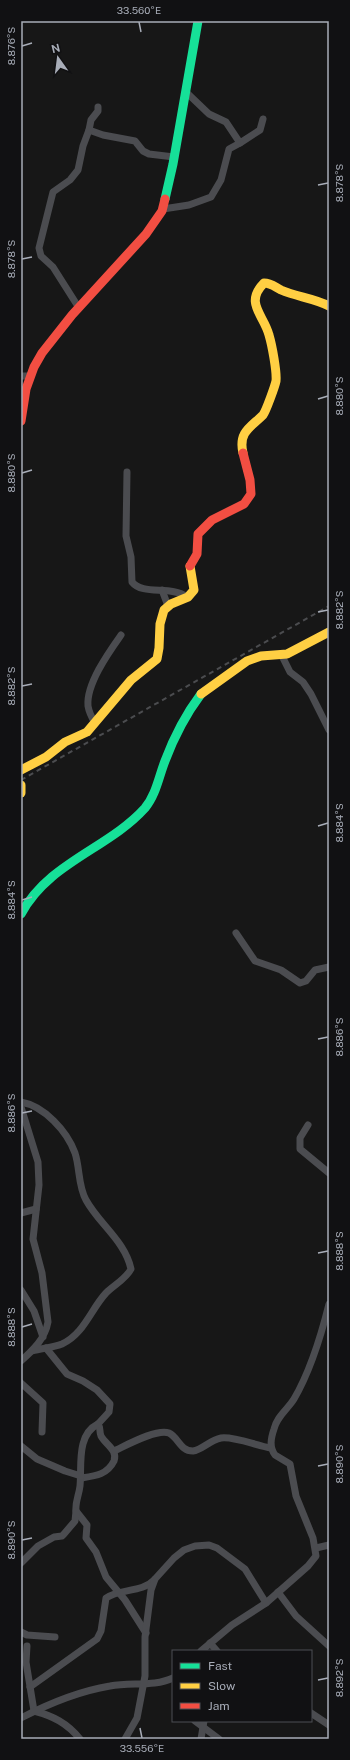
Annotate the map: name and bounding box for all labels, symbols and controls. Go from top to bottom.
text: 33.560°E [117,4,161,16]
text: 8.876°S [5,27,17,65]
north arrow [38,38,78,78]
text: N [50,41,61,55]
text: 8.878°S [333,163,345,202]
text: 8.878°S [5,239,17,278]
text: 8.880°S [333,376,345,416]
text: 8.880°S [5,453,17,493]
text: 8.882°S [333,590,345,629]
text: 8.882°S [5,666,17,705]
text: 8.884°S [333,803,345,843]
text: 8.884°S [5,880,17,920]
text: 8.886°S [333,1017,345,1057]
text: 8.886°S [5,1093,17,1133]
text: 8.888°S [333,1231,345,1271]
text: 8.888°S [5,1307,17,1347]
text: 8.890°S [333,1444,345,1483]
text: 8.890°S [5,1520,17,1559]
legend [172,1650,312,1722]
text: 8.892°S [333,1658,345,1697]
text: Fast [208,1659,233,1673]
text: Slow [208,1679,236,1693]
text: Jam [208,1699,230,1713]
text: 33.556°E [120,1742,164,1754]

